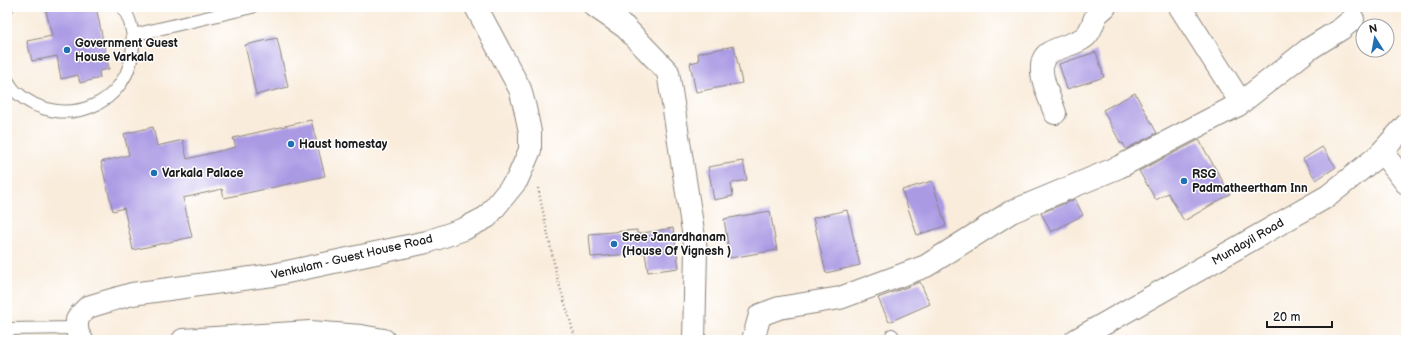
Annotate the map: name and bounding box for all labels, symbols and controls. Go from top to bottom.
north arrow [1355,18,1395,58]
text: N [1368,22,1378,36]
place label: Government Guest House Varkala [75,36,178,65]
marker: Government Guest House Varkala [62,45,72,55]
place label: Haust homestay [299,137,388,152]
marker: Haust homestay [286,139,296,149]
place label: Varkala Palace [162,166,244,181]
place label: RSG Padmatheertham Inn [1192,167,1308,196]
marker: Varkala Palace [149,168,159,178]
marker: RSG Padmatheertham Inn [1179,176,1189,186]
street label: Mundayil Road [1209,215,1287,269]
place label: Sree Janardhanam (House Of Vignesh ) [622,230,731,259]
street label: Venkulam - Guest House Road [270,231,434,283]
marker: Sree Janardhanam (House Of Vignesh ) [609,239,619,249]
scale bar [1267,303,1332,329]
text: 20 m [1273,310,1300,325]

